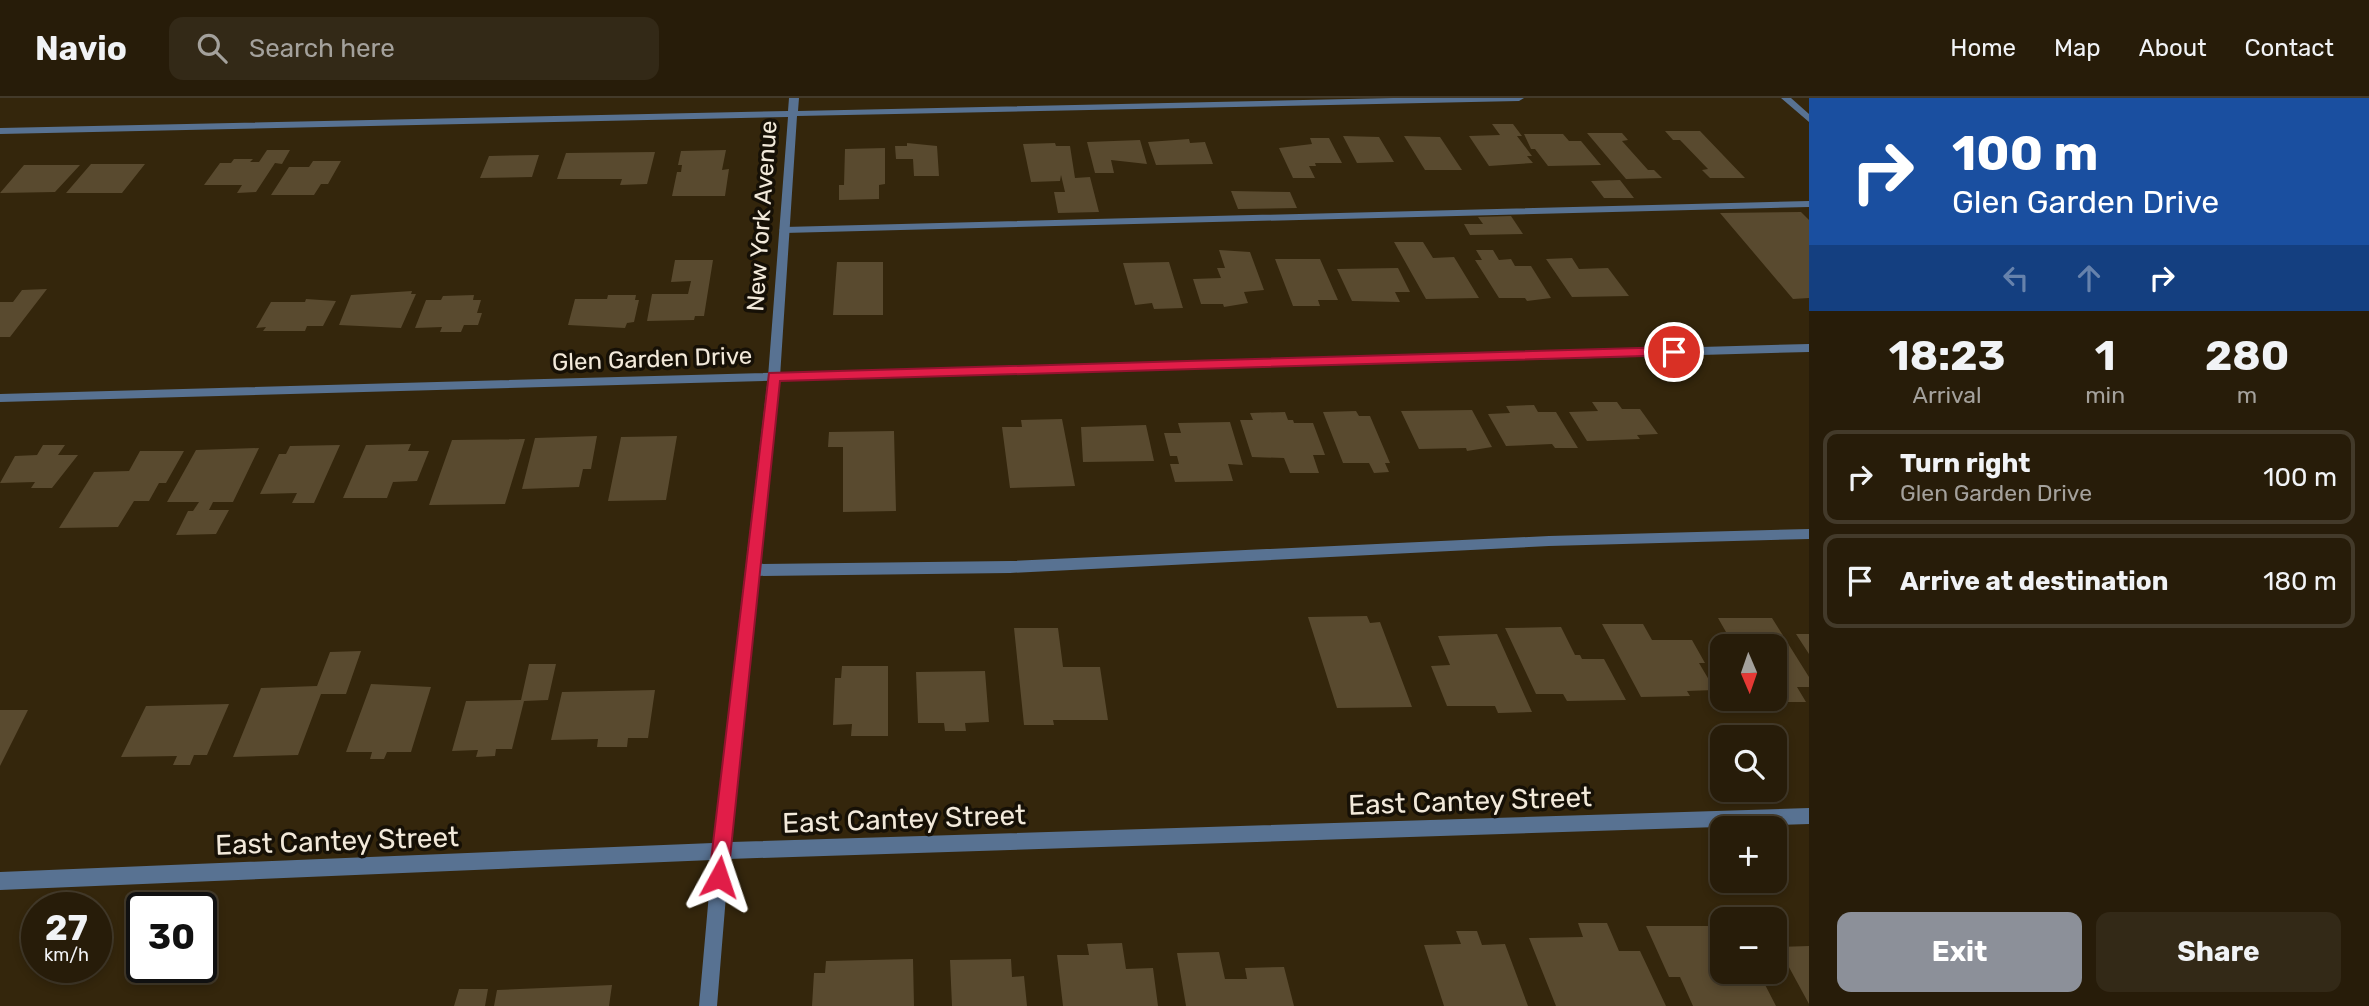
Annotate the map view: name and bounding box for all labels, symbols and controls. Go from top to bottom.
search box [169,17,659,80]
text: Navio [35,29,127,68]
icon: search [193,29,231,67]
text: Search here [249,33,395,64]
text: Home [1950,34,2016,62]
text: Map [2054,34,2101,62]
text: About [2139,34,2207,62]
text: Contact [2245,34,2334,62]
street label: New York Avenue [741,119,783,313]
text: 100 m [1952,124,2098,182]
icon: right [1837,126,1928,217]
text: Glen Garden Drive [1952,183,2219,221]
icon: left [1997,259,2035,297]
icon: ahead [2070,259,2108,297]
icon: right [2143,259,2181,297]
pin [1644,322,1704,382]
text: 18:23 [1889,331,2005,381]
text: 1 [2095,331,2116,381]
text: 280 [2205,331,2289,381]
icon: arrive [1655,333,1693,371]
street label: Glen Garden Drive [551,342,753,376]
text: Arrival [1913,381,1982,409]
text: min [2085,381,2125,409]
text: m [2237,381,2257,409]
text: Turn right [1900,448,2030,479]
icon: right [1841,458,1879,496]
text: 100 m [2263,462,2337,493]
text: Glen Garden Drive [1900,479,2092,507]
icon: arrive [1841,562,1879,600]
text: Arrive at destination [1900,566,2168,597]
text: 180 m [2263,566,2337,597]
north arrow [1710,634,1787,710]
map controls [1710,634,1787,984]
button: search [1710,725,1787,802]
street label: East Cantey Street [1348,780,1593,822]
street label: East Cantey Street [782,798,1027,840]
button: + [1710,816,1787,893]
street label: East Cantey Street [215,820,460,862]
position arrow [682,840,756,914]
speed limit sign: 30 [126,892,217,983]
text: 27 [45,907,88,949]
button: − [1710,907,1787,984]
button: Exit [1837,912,2082,992]
button: Share [2096,912,2341,992]
text: km/h [44,944,89,966]

